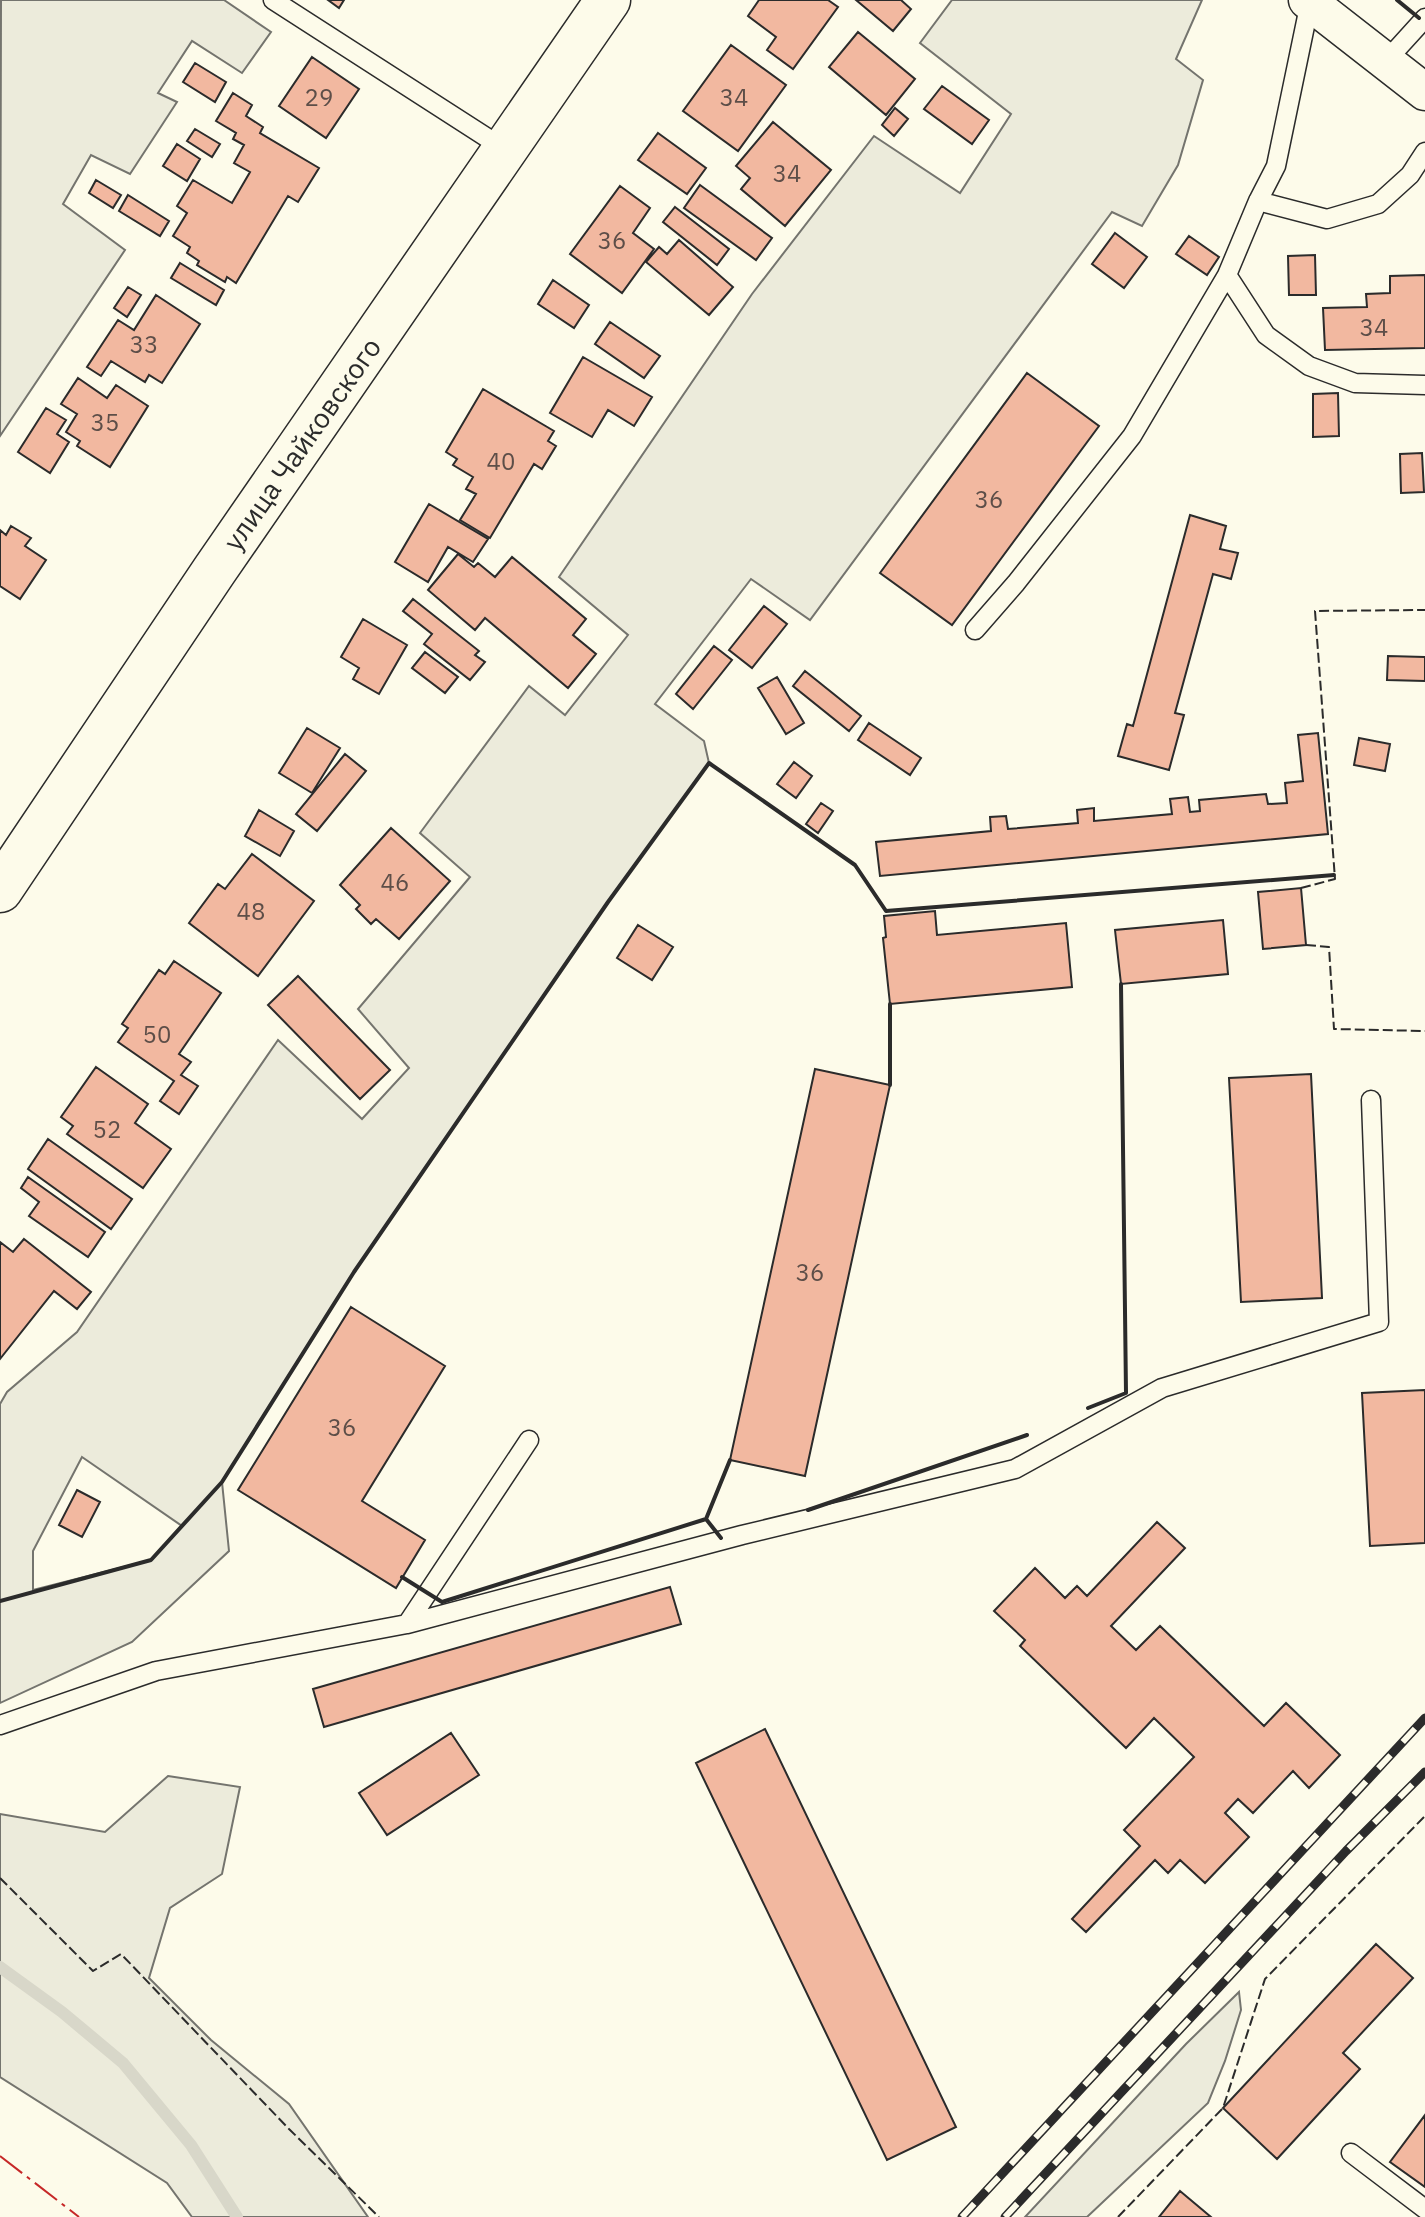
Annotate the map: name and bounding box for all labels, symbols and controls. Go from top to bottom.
house number: 29 [305,81,333,113]
house number: 34 [720,81,748,113]
house number: 34 [773,157,801,189]
house number: 36 [598,224,626,256]
house number: 34 [1360,311,1388,343]
house number: 33 [130,328,158,360]
street label: улица Чайковского [214,330,389,558]
house number: 35 [91,406,119,438]
house number: 40 [487,445,515,477]
house number: 36 [975,483,1003,515]
house number: 46 [381,866,409,898]
house number: 48 [237,895,265,927]
house number: 50 [143,1018,171,1050]
house number: 52 [93,1113,121,1145]
house number: 36 [796,1256,824,1288]
house number: 36 [328,1411,356,1443]

